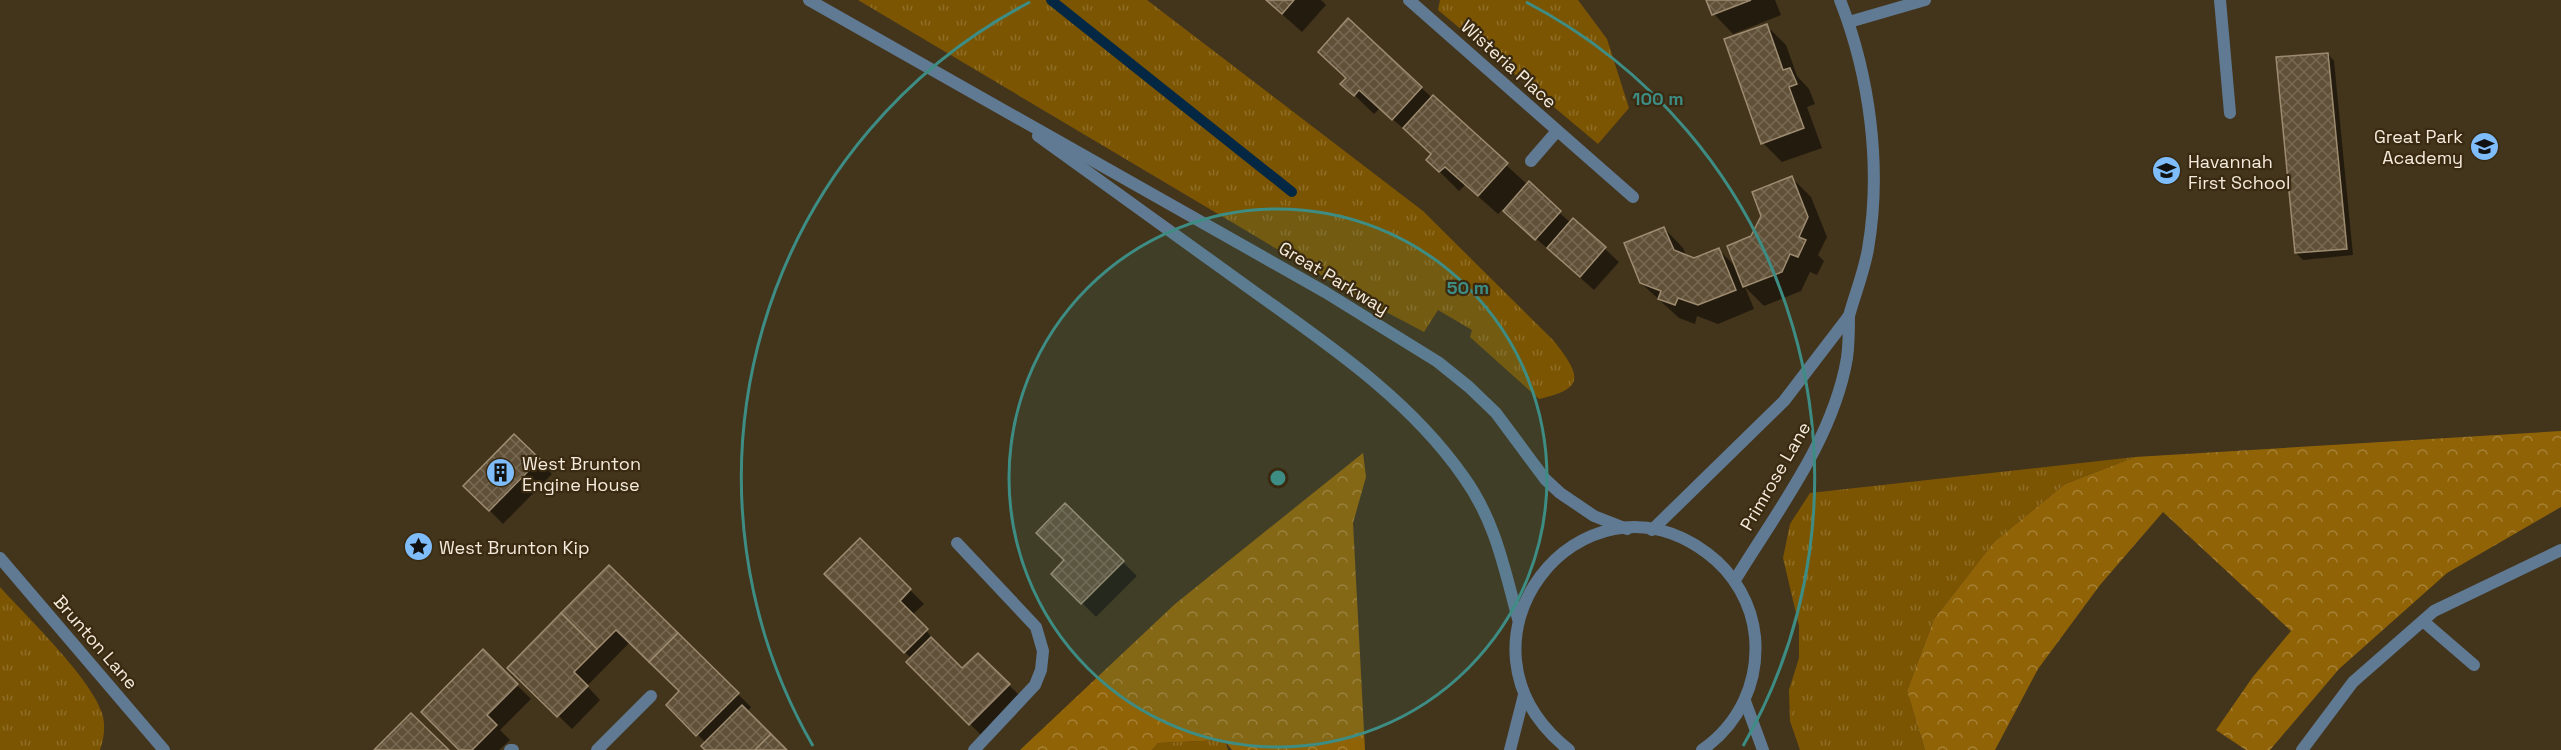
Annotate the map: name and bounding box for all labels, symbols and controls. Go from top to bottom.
street label: Wisteria Place [1456,15,1562,113]
text: 100 m [1632,87,1684,110]
place label: Great Park Academy [2374,125,2463,169]
school or university icon: Great Park Academy [2468,130,2500,162]
place label: Havannah First School [2188,150,2290,194]
school or university icon: Havannah First School [2151,155,2183,187]
street label: Great Parkway [1275,236,1393,320]
text: 50 m [1447,276,1489,299]
street label: Primrose Lane [1735,418,1815,534]
place label: West Brunton Engine House [522,452,641,496]
building icon: West Brunton Engine House [485,457,517,489]
centre of rings [1268,468,1288,488]
place icon: West Brunton Kip [402,531,434,563]
place label: West Brunton Kip [439,536,590,559]
street label: Brunton Lane [49,590,143,694]

